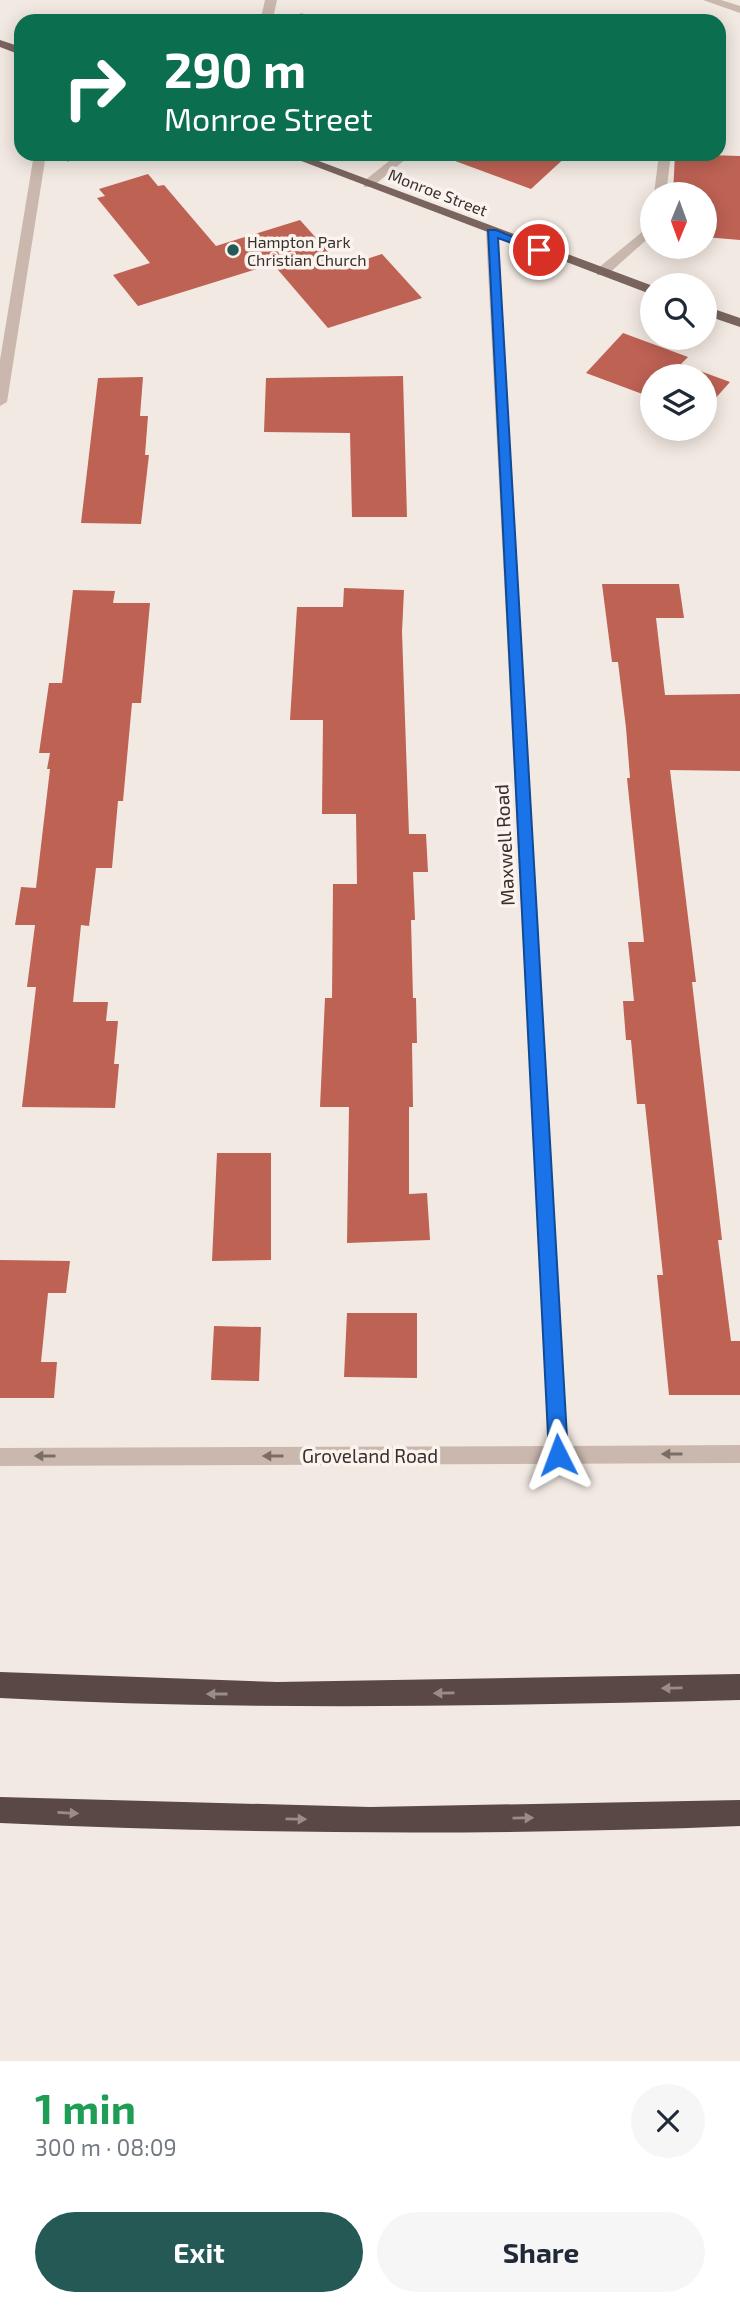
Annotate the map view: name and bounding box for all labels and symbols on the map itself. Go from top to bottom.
street label: Monroe Street [386,164,490,220]
north arrow [640,182,718,259]
pin [509,220,569,280]
place label: Hampton Park Christian Church [247,232,367,269]
marker: Hampton Park Christian Church [225,242,241,258]
street label: Maxwell Road [489,784,519,906]
position arrow [521,1418,595,1492]
street label: Groveland Road [302,1444,438,1467]
one-way arrow [661,1448,683,1460]
one-way arrow [34,1450,56,1462]
one-way arrow [262,1450,284,1462]
one-way arrow [661,1683,683,1694]
one-way arrow [206,1688,228,1700]
one-way arrow [433,1688,455,1699]
one-way arrow [57,1808,79,1819]
one-way arrow [512,1812,534,1824]
one-way arrow [285,1813,307,1824]

